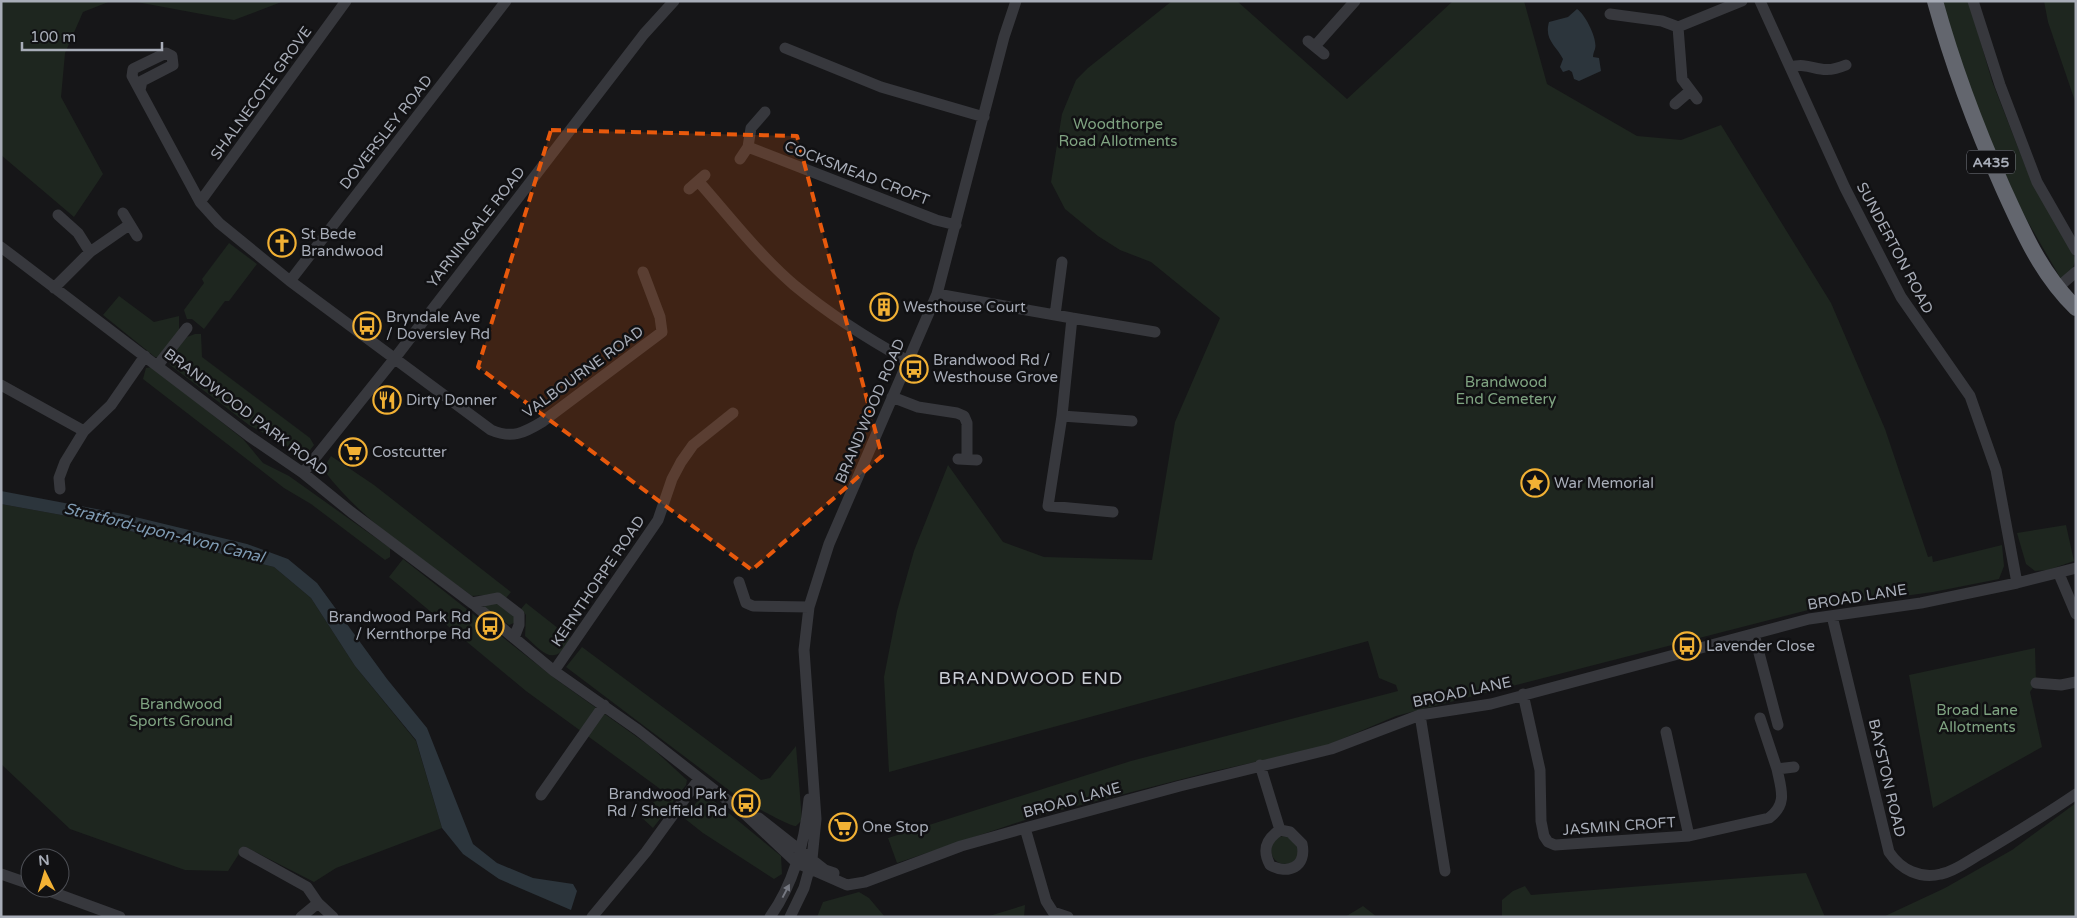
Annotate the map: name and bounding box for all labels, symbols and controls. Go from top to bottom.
scale bar [22,20,162,52]
street label: SHALNECOTE GROVE [207,23,315,163]
text: 100 m [30,28,76,46]
street label: DOVERSLEY ROAD [336,71,436,193]
park label: Woodthorpe Road Allotments [1058,115,1178,150]
street label: COCKSMEAD CROFT [782,137,932,209]
road number: A435 [1967,150,2015,173]
street label: YARNINGALE ROAD [423,163,529,291]
street label: SUNDERTON ROAD [1853,179,1937,317]
place label: St Bede Brandwood [301,225,384,260]
church icon: St Bede Brandwood [267,228,297,258]
building icon: Westhouse Court [869,292,899,322]
place label: Westhouse Court [903,298,1026,316]
place label: Bryndale Ave / Doversley Rd [386,308,490,343]
bus stop icon: Bryndale Ave / Doversley Rd [352,311,382,341]
street label: VALBOURNE ROAD [519,322,647,422]
street label: BRANDWOOD ROAD [831,336,909,486]
street label: BRANDWOOD PARK ROAD [160,344,332,480]
place label: Brandwood Rd / Westhouse Grove [933,351,1058,386]
bus stop icon: Brandwood Rd / Westhouse Grove [899,354,929,384]
park label: Brandwood End Cemetery [1456,373,1556,408]
restaurant icon: Dirty Donner [372,385,402,415]
place label: Dirty Donner [406,391,497,409]
supermarket icon: Costcutter [338,437,368,467]
place label: Costcutter [372,443,447,461]
place icon: War Memorial [1520,468,1550,498]
place label: War Memorial [1554,474,1654,492]
water label: Stratford-upon-Avon Canal [62,498,268,568]
street label: KERNTHORPE ROAD [547,512,649,650]
street label: BROAD LANE [1806,580,1908,614]
place label: Brandwood Park Rd / Kernthorpe Rd [328,608,471,643]
bus stop icon: Brandwood Park Rd / Kernthorpe Rd [475,611,505,641]
bus stop icon: Lavender Close [1672,631,1702,661]
place label: Lavender Close [1706,637,1815,655]
district label: BRANDWOOD END [939,667,1123,689]
street label: BROAD LANE [1411,673,1513,711]
park label: Brandwood Sports Ground [129,695,233,730]
park label: Broad Lane Allotments [1936,701,2018,736]
street label: BAYSTON ROAD [1865,717,1909,839]
street label: BROAD LANE [1021,778,1123,822]
place label: Brandwood Park Rd / Shelfield Rd [607,785,727,820]
bus stop icon: Brandwood Park Rd / Shelfield Rd [731,788,761,818]
supermarket icon: One Stop [828,812,858,842]
street label: JASMIN CROFT [1562,813,1676,839]
place label: One Stop [862,818,929,836]
north arrow [20,848,70,898]
text: N [38,852,50,870]
one-way arrow [782,884,790,898]

